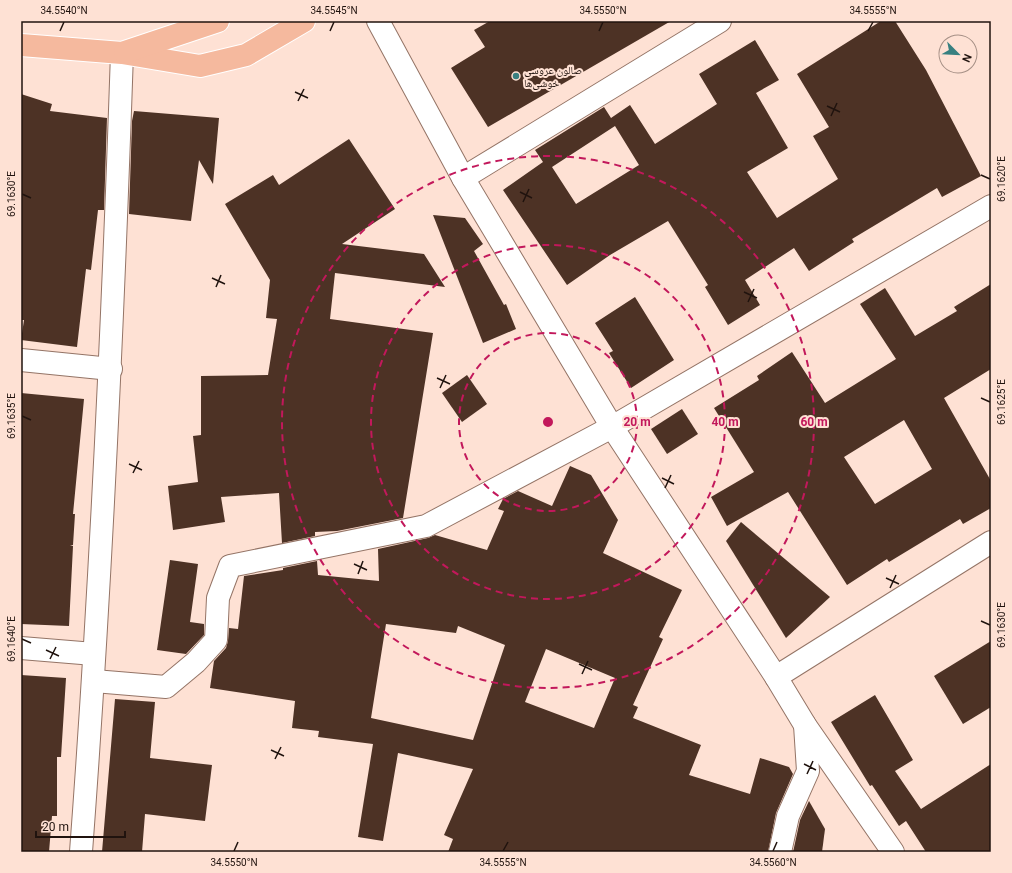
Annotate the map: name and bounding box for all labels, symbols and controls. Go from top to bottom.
text: 34.5540°N [40,5,88,16]
text: 34.5545°N [310,5,358,16]
text: 34.5550°N [579,5,627,16]
text: 34.5555°N [849,5,897,16]
north arrow [938,34,978,74]
text: N [959,52,974,64]
place label: صالون عروسی خوشی‌ها [524,64,582,90]
marker: صالون عروسی خوشی‌ها [511,71,521,81]
text: 69.1620°E [996,156,1007,202]
text: 69.1630°E [6,171,17,217]
text: 69.1625°E [996,379,1007,425]
text: 69.1635°E [6,393,17,439]
centre of rings [541,415,555,429]
text: 20 m [623,415,651,429]
text: 40 m [711,415,739,429]
text: 60 m [800,415,828,429]
text: 69.1630°E [996,602,1007,648]
text: 69.1640°E [6,616,17,662]
scale bar [36,813,125,839]
text: 20 m [42,820,69,834]
text: 34.5550°N [210,857,258,868]
text: 34.5555°N [479,857,527,868]
text: 34.5560°N [749,857,797,868]

